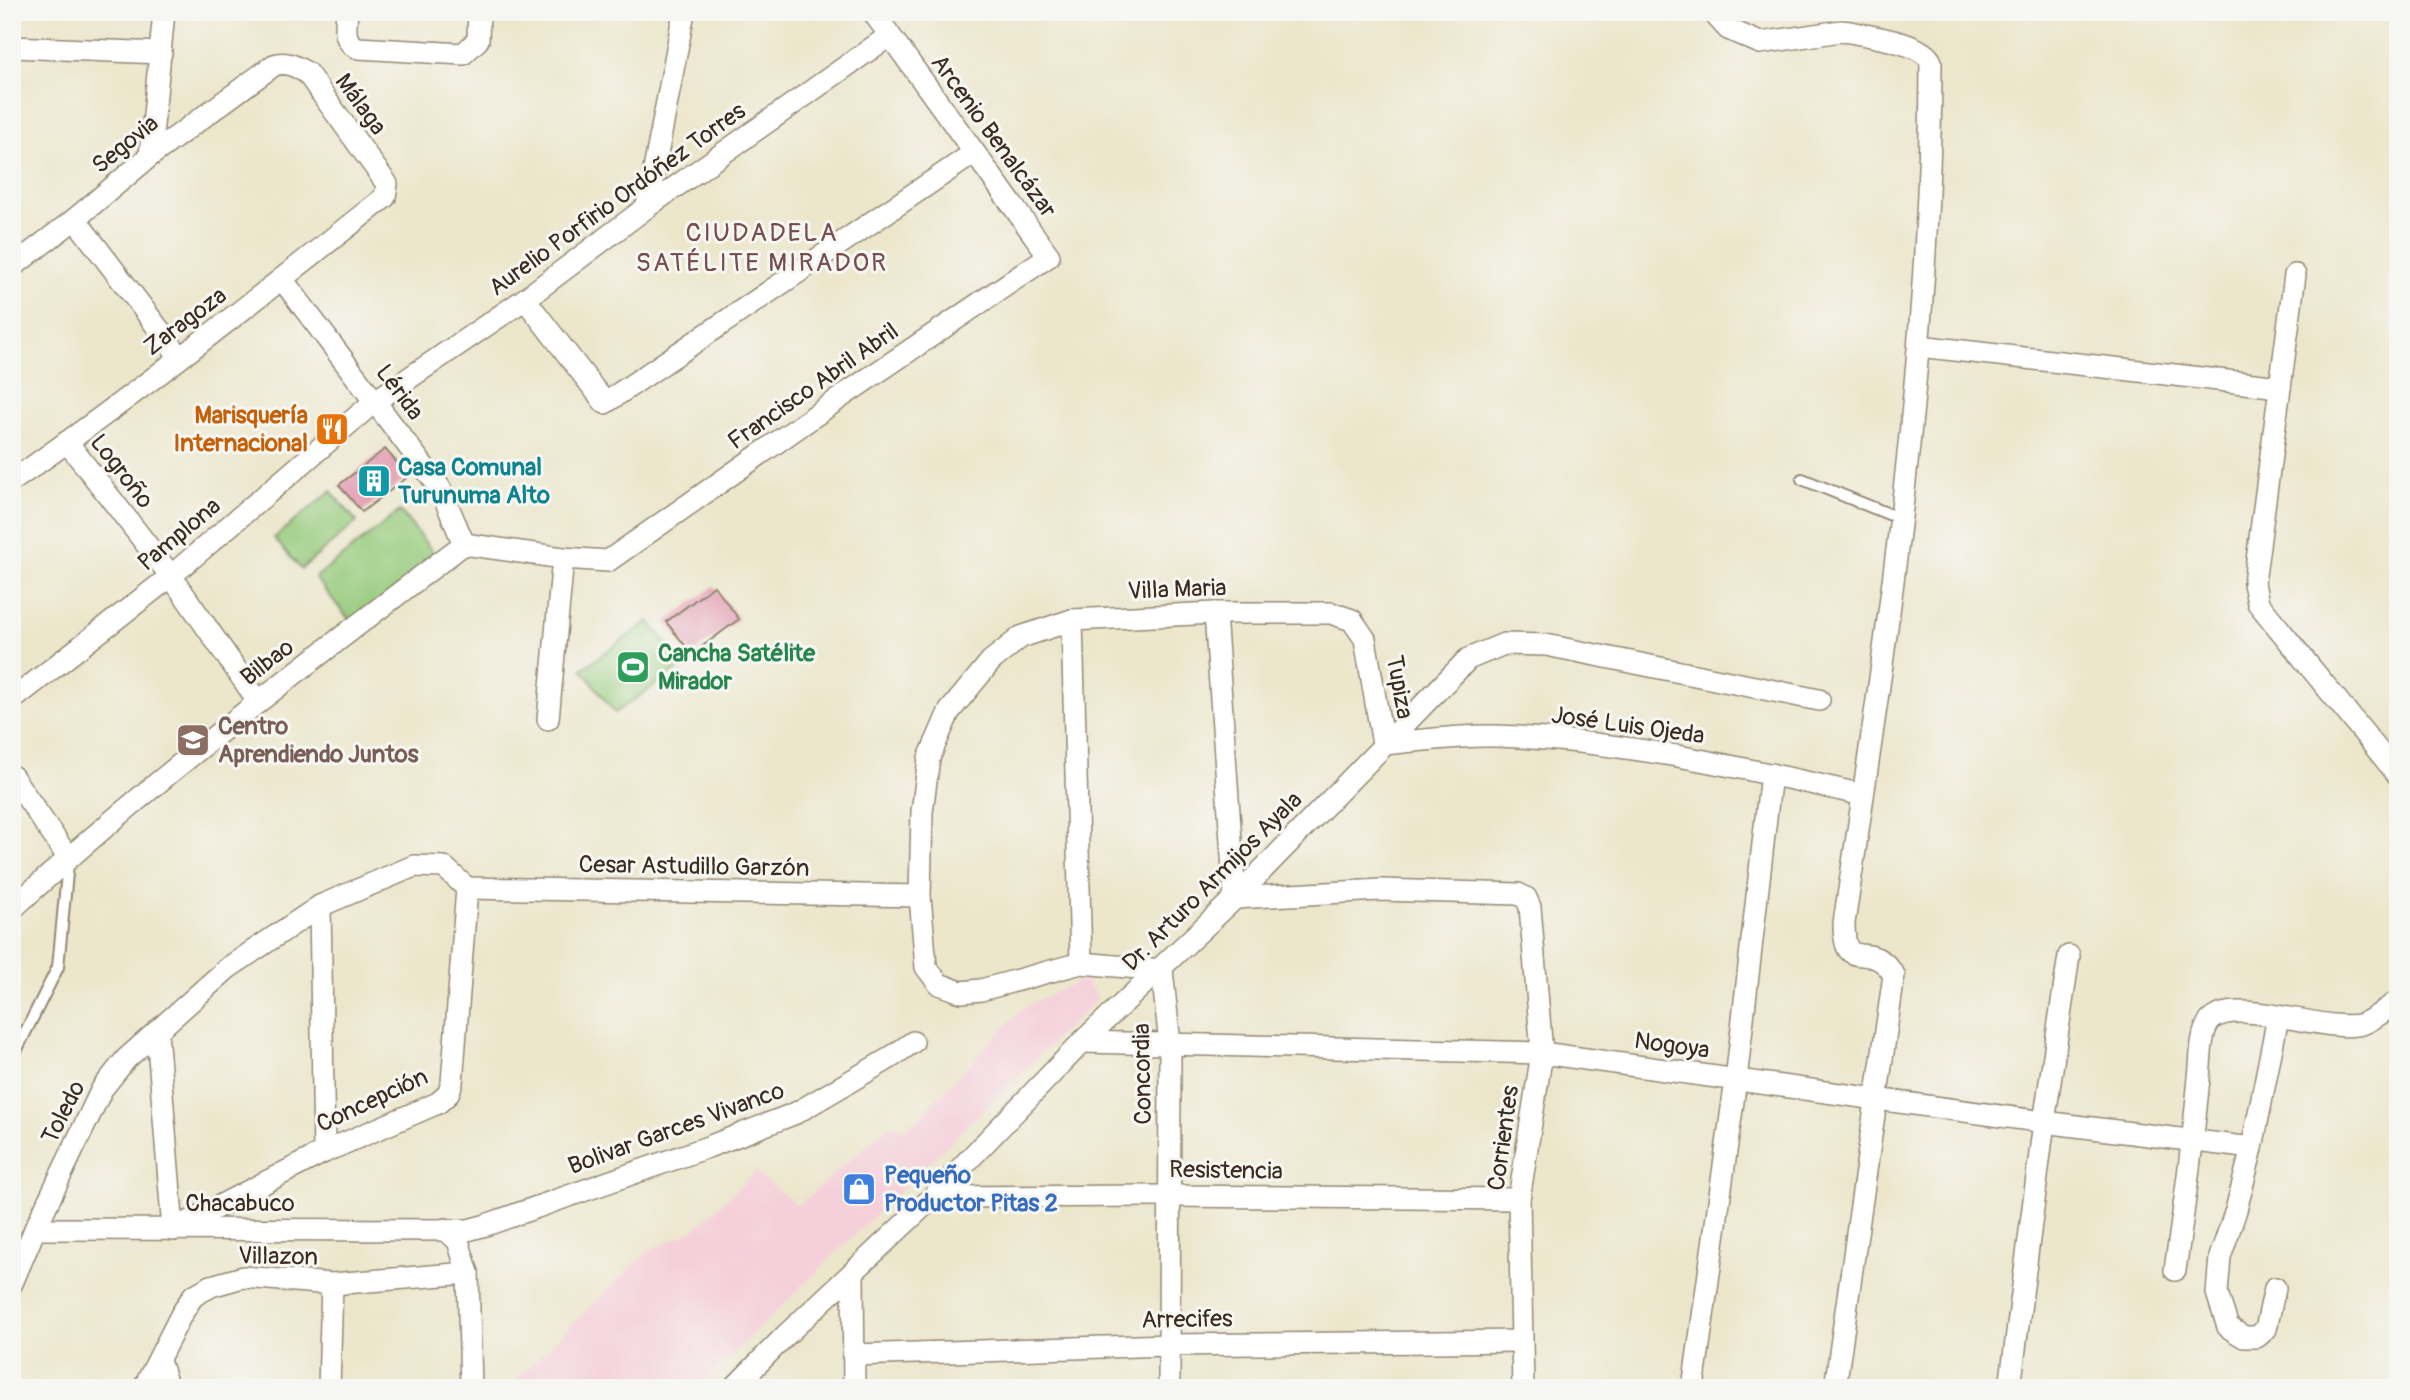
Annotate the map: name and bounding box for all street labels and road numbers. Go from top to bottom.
street label: Arcenio Benalcázar [925,49,1063,224]
street label: Málaga [329,68,392,141]
street label: Aurelio Porfirio Ordóñez Torres [483,96,752,302]
street label: Segovia [86,109,164,180]
street label: Zaragoza [138,281,232,362]
street label: Francisco Abril Abril [722,317,904,456]
street label: Lérida [369,359,430,426]
street label: Logroño [84,428,160,514]
street label: Pamplona [132,491,227,577]
street label: Villa Maria [1127,573,1227,606]
street label: Bilbao [235,633,300,692]
street label: Tupiza [1380,653,1419,721]
street label: José Luis Ojeda [1549,700,1706,751]
street label: Dr. Arturo Armijos Ayala [1116,785,1308,977]
street label: Cesar Astudillo Garzón [578,850,810,883]
street label: Concordia [1127,1023,1158,1125]
street label: Nogoya [1633,1026,1711,1065]
street label: Concepción [312,1062,433,1139]
street label: Toledo [35,1076,92,1149]
street label: Bolivar Garces Vivanco [564,1076,788,1181]
street label: Corrientes [1482,1083,1525,1193]
street label: Resistencia [1169,1155,1283,1186]
street label: Chacabuco [185,1189,295,1218]
street label: Villazon [238,1241,318,1272]
street label: Arrecifes [1141,1304,1233,1335]

